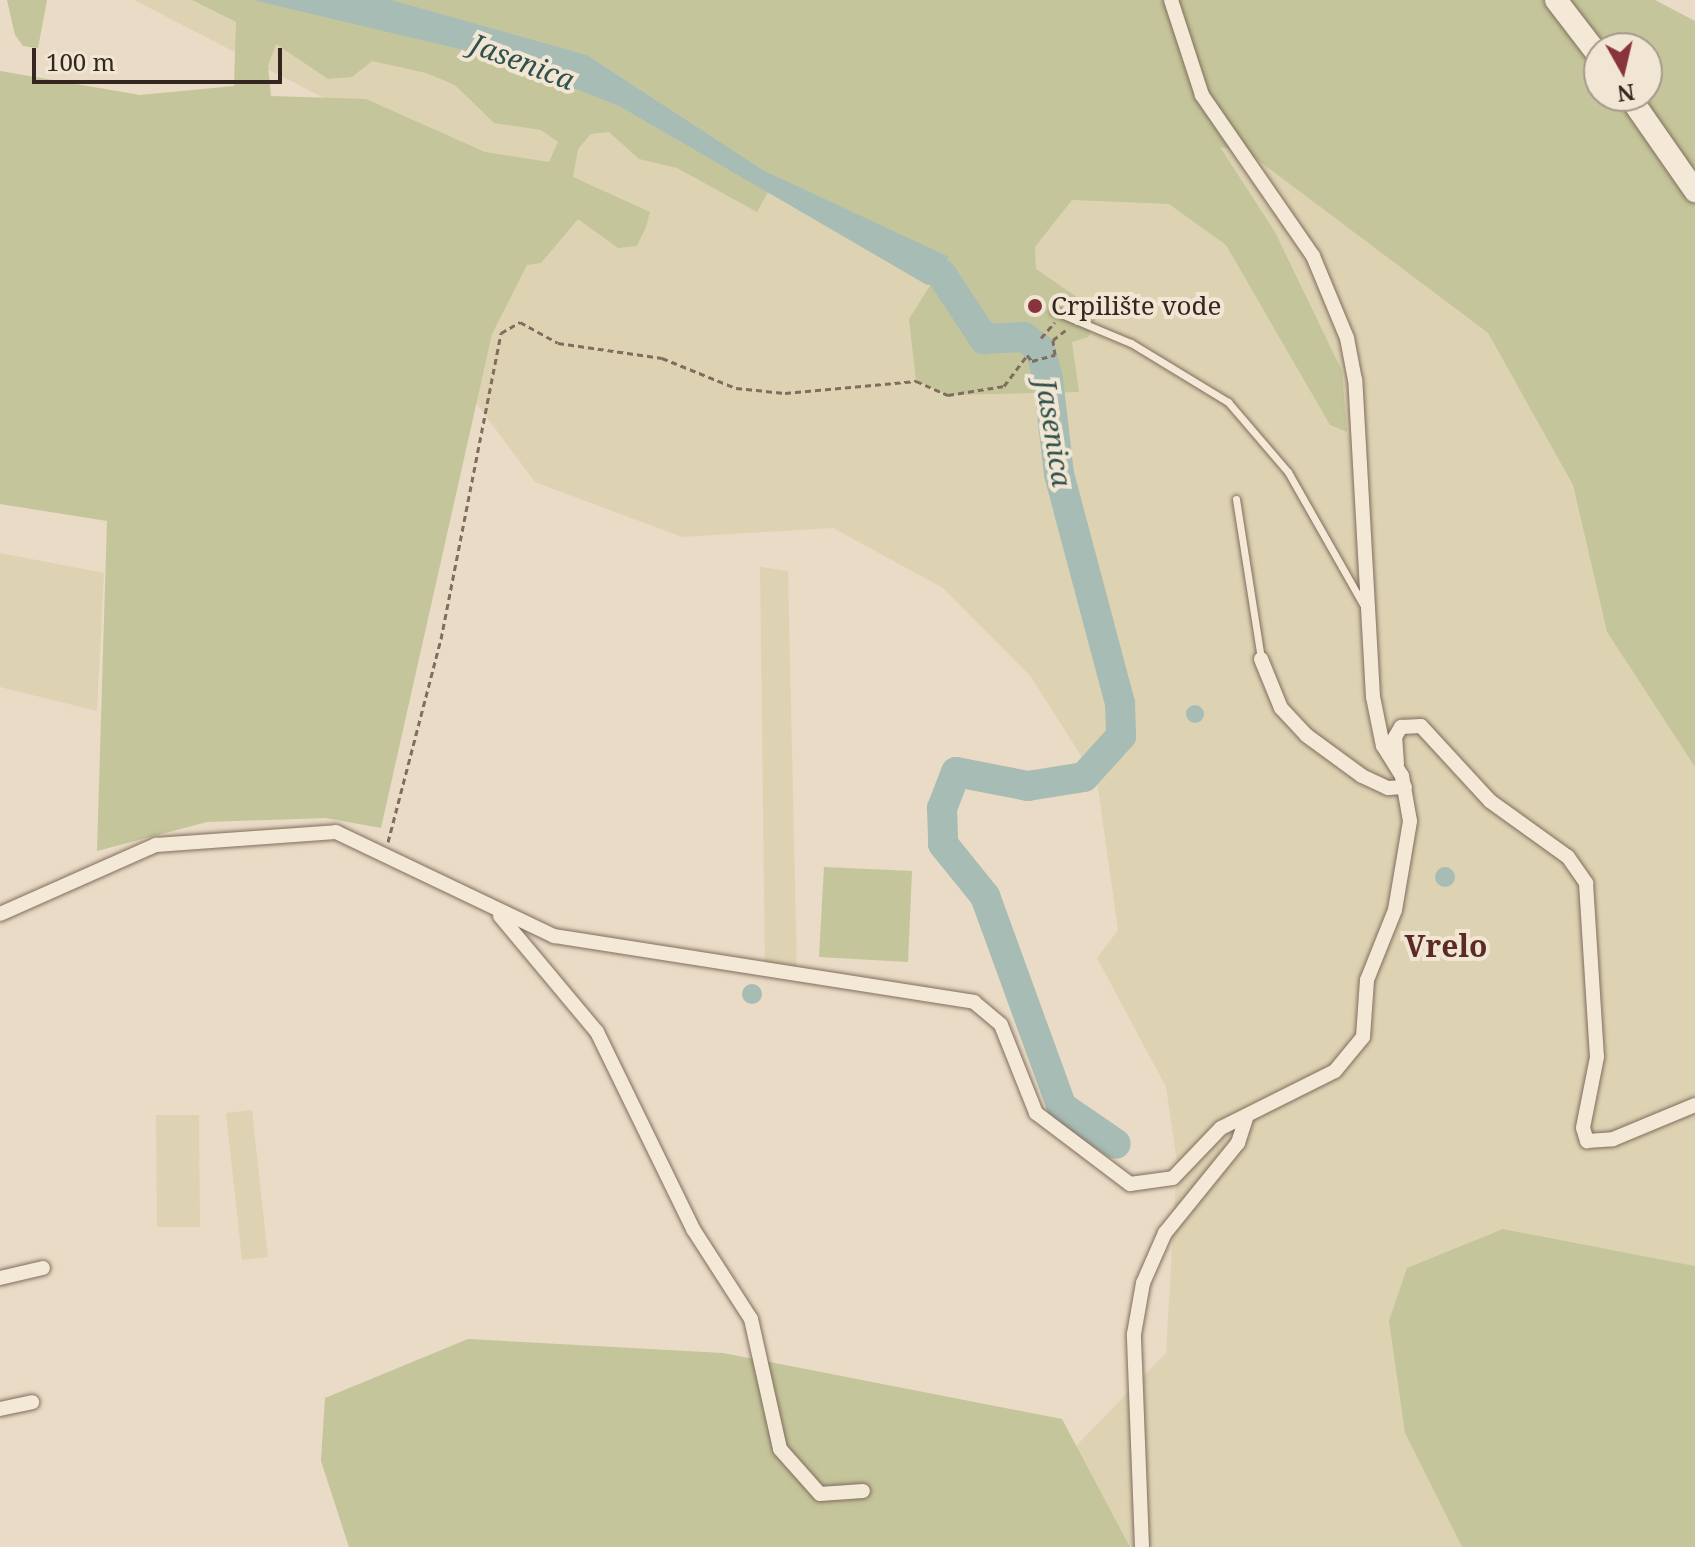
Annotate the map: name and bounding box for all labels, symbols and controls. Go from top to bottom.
water label: Jasenica [467,26,579,96]
scale bar [36,32,286,82]
north arrow [1583,32,1663,112]
text: 100 m [46,45,115,78]
text: N [1615,78,1637,110]
place label: Crpilište vode [1051,290,1221,322]
marker: Crpilište vode [1026,297,1044,315]
water label: Jasenica [1030,377,1080,489]
district label: Vrelo [1405,928,1487,964]

